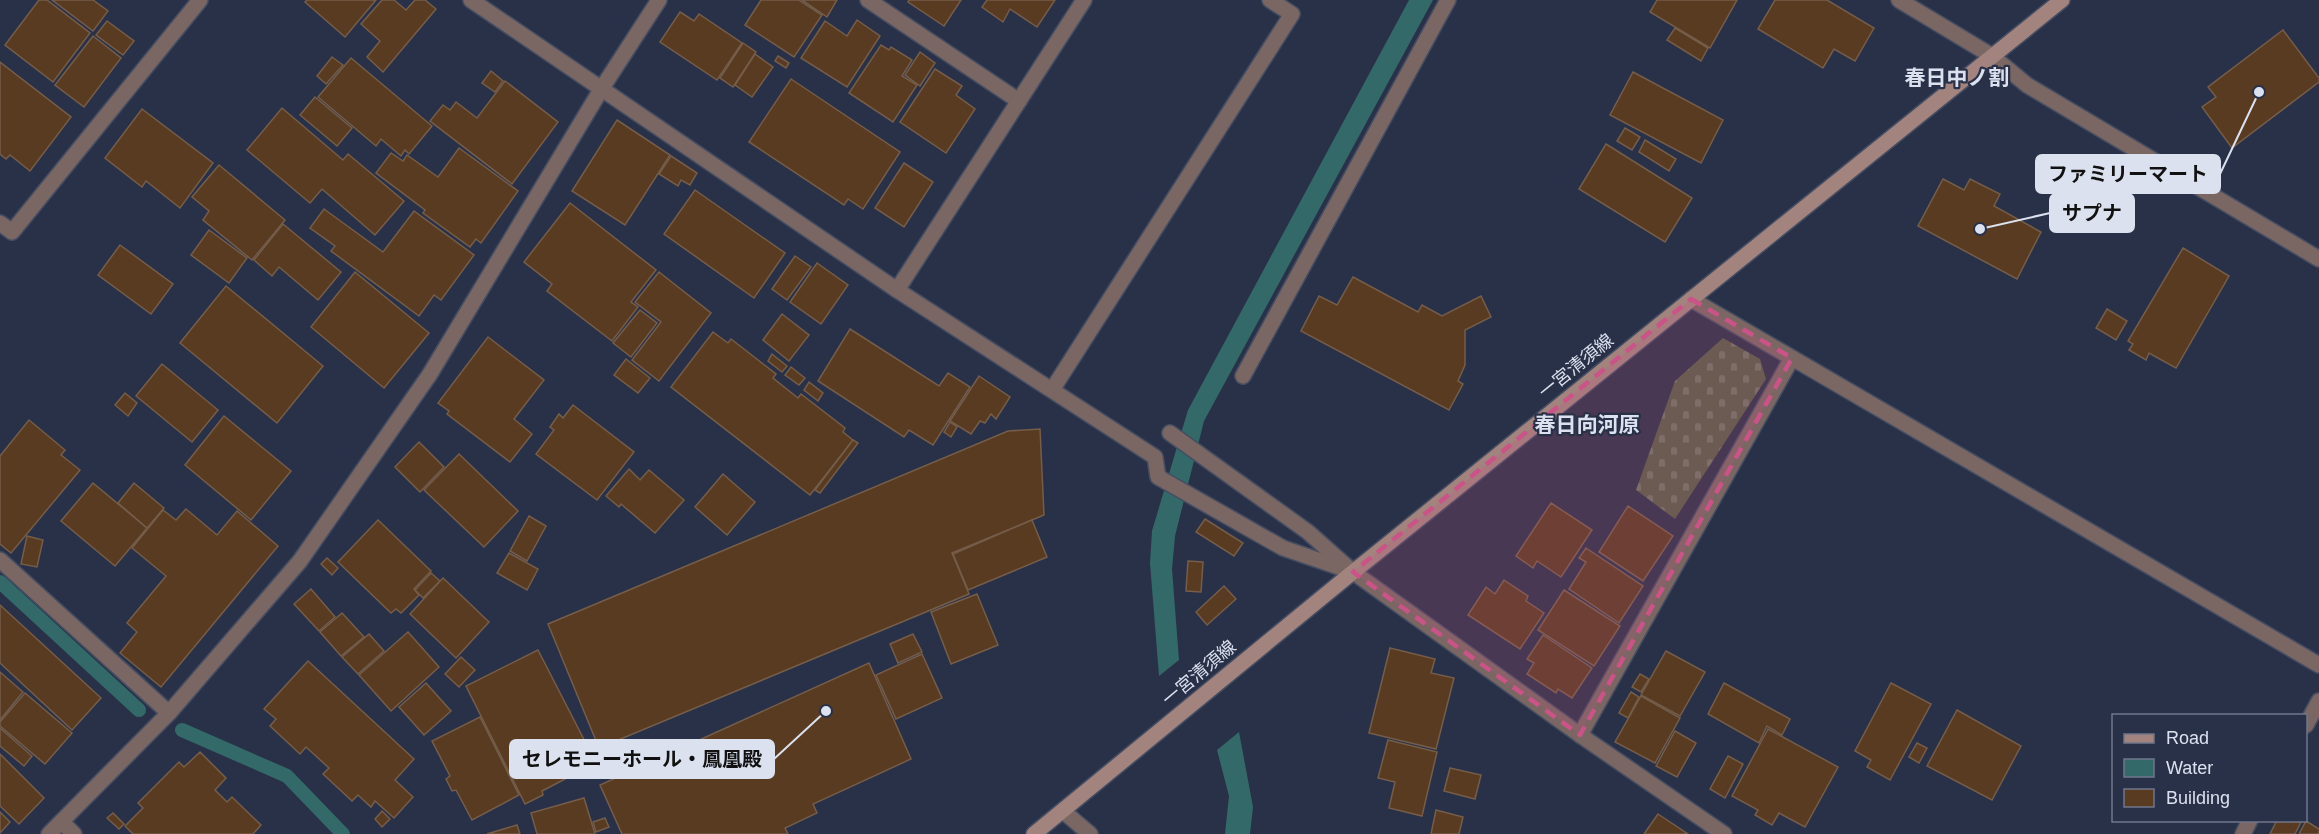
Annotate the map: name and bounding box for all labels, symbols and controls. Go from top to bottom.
district label: 春日中ノ割 [1905,66,2010,89]
callout: ファミリーマート [2036,155,2220,193]
text: ファミリーマート [2048,163,2208,185]
callout: サプナ [2050,194,2134,232]
text: サプナ [2062,202,2122,224]
street label: 一宮清須線 [1535,330,1617,402]
district label: 春日向河原 [1535,413,1640,436]
street label: 一宮清須線 [1158,636,1240,710]
legend [2112,714,2307,822]
text: Road [2166,728,2209,748]
callout: セレモニーホール・鳳凰殿 [510,740,774,778]
text: セレモニーホール・鳳凰殿 [522,748,762,770]
text: Water [2166,758,2213,778]
text: Building [2166,788,2230,808]

